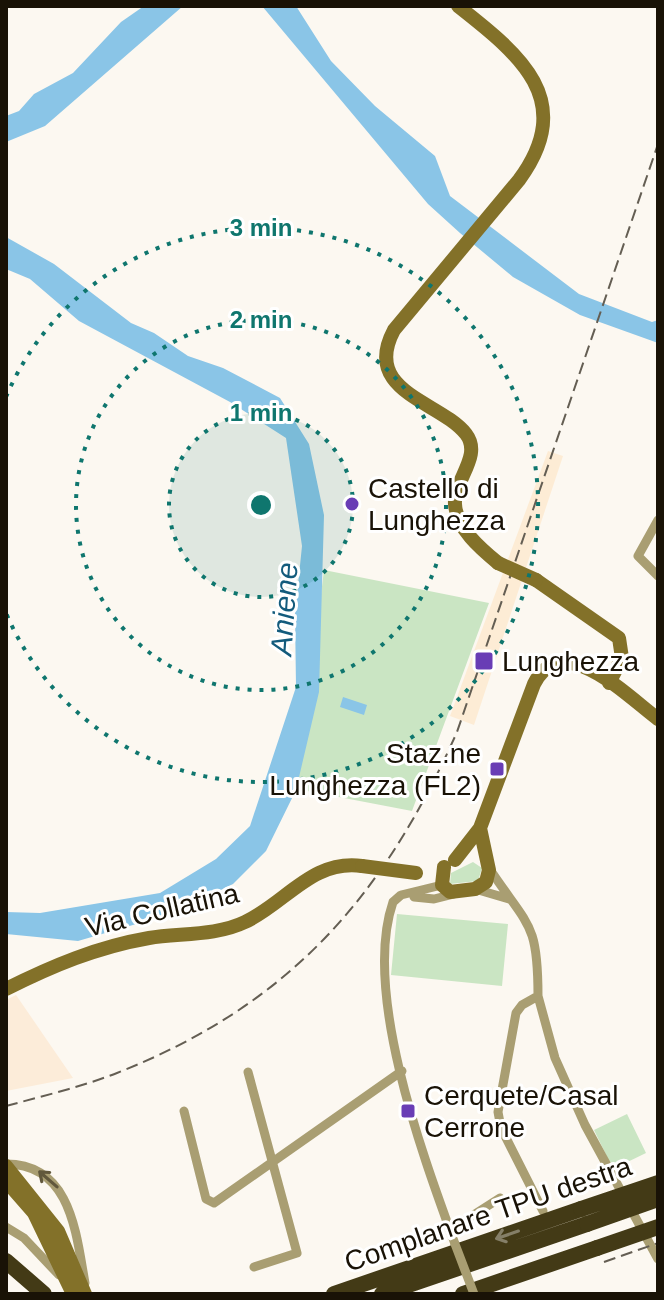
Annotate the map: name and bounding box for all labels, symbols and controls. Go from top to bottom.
text: 3 min [230,214,292,241]
text: 2 min [230,306,292,333]
text: 1 min [230,399,292,426]
place label: Castello di Lunghezza [368,473,505,536]
centre of rings [247,491,275,519]
marker: Castello di Lunghezza [343,495,361,513]
water label: Aniene [264,561,304,659]
place label: Lunghezza [502,646,639,677]
marker: Lunghezza [473,650,495,672]
place label: Staz.ne Lunghezza (FL2) [269,738,481,801]
marker: Staz.ne Lunghezza (FL2) [488,760,506,778]
street label: Via Collatina [82,877,242,943]
place label: Cerquete/Casal Cerrone [424,1080,619,1143]
marker: Cerquete/Casal Cerrone [399,1102,417,1120]
street label: Complanare TPU destra [340,1150,636,1278]
one-way arrow [38,1170,59,1189]
one-way arrow [495,1228,520,1243]

